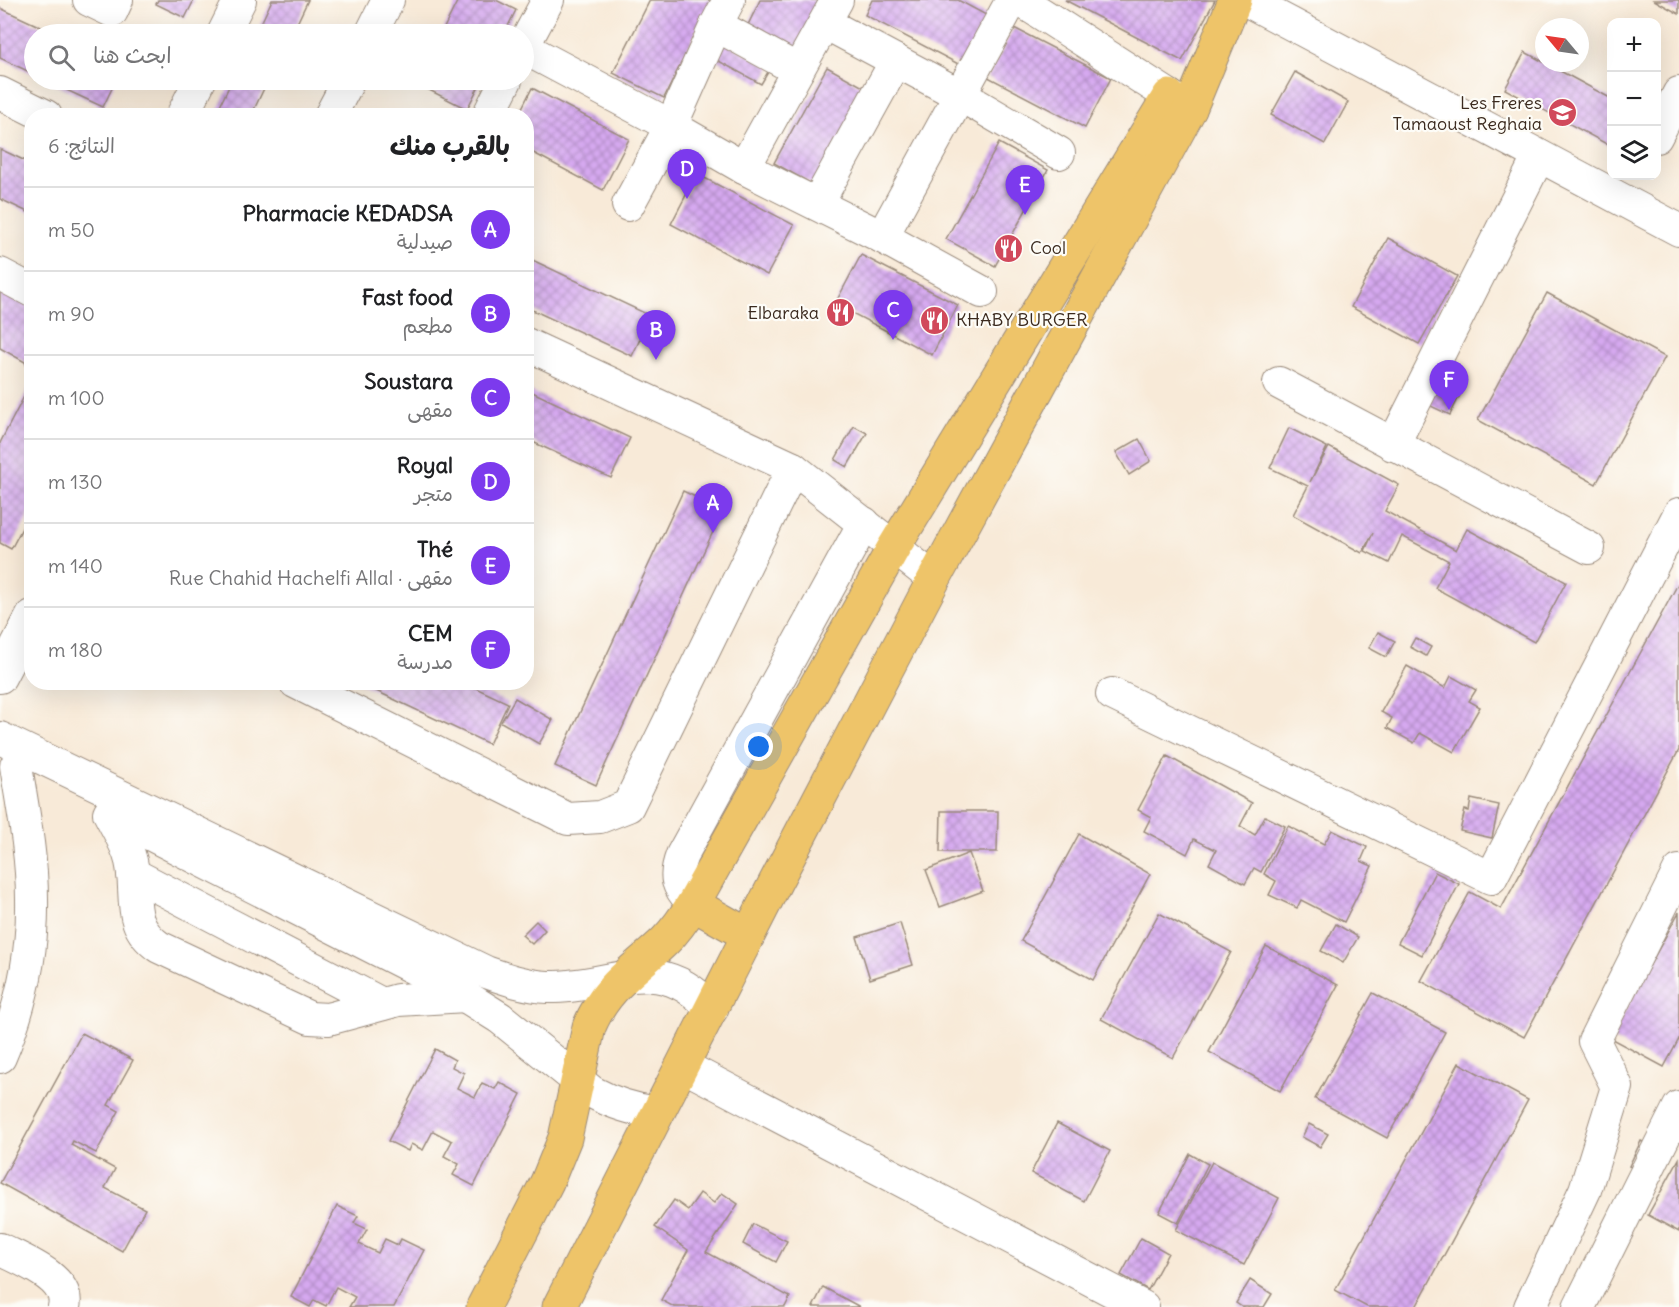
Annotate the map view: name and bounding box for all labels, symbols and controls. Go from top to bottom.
north arrow [1535,18,1589,72]
map controls [1607,18,1661,180]
button: + [1607,18,1661,72]
search box [24,24,534,90]
icon: search [45,41,78,74]
text: ابحث هنا [93,41,172,69]
button: − [1607,72,1661,126]
place label: Les Freres Tamaoust Reghaia [1393,91,1542,135]
school or university icon: Les Freres Tamaoust Reghaia [1547,97,1579,129]
button: layers [1607,126,1661,180]
text: بالقرب منك [390,129,510,162]
text: النتائج: 6 [48,133,115,158]
pin: D [668,150,706,199]
pin: E [1006,166,1044,215]
text: Pharmacie KEDADSA [243,199,453,227]
text: 50 m [48,217,95,242]
text: A [484,217,497,242]
text: صيدلية [397,229,453,254]
restaurant icon: Cool [993,232,1025,264]
place label: Cool [1030,236,1066,259]
text: Fast food [362,283,453,311]
pin: C [874,290,912,340]
restaurant icon: Elbaraka [824,297,856,329]
text: 90 m [48,301,95,326]
text: B [484,301,497,326]
place label: Elbaraka [747,301,819,324]
restaurant icon: KHABY BURGER [919,304,951,336]
place label: KHABY BURGER [956,308,1088,331]
pin: B [636,310,676,360]
text: مطعم [402,313,453,338]
pin: F [1430,360,1468,410]
text: Soustara [364,367,453,395]
text: 100 m [48,385,105,410]
text: C [484,385,497,410]
text: مقهى [407,397,453,422]
text: Royal [397,451,453,479]
text: 130 m [48,469,103,494]
text: D [483,469,498,494]
text: متجر [414,481,453,506]
pin: A [694,484,732,533]
text: Thé [417,535,453,563]
text: 140 m [48,553,103,578]
text: E [485,553,496,578]
text: مقهى · Rue Chahid Hachelfi Allal [169,565,453,590]
text: CEM [408,619,453,647]
text: 180 m [48,637,103,662]
text: F [485,637,496,662]
text: مدرسة [397,649,453,674]
your location [744,732,773,761]

